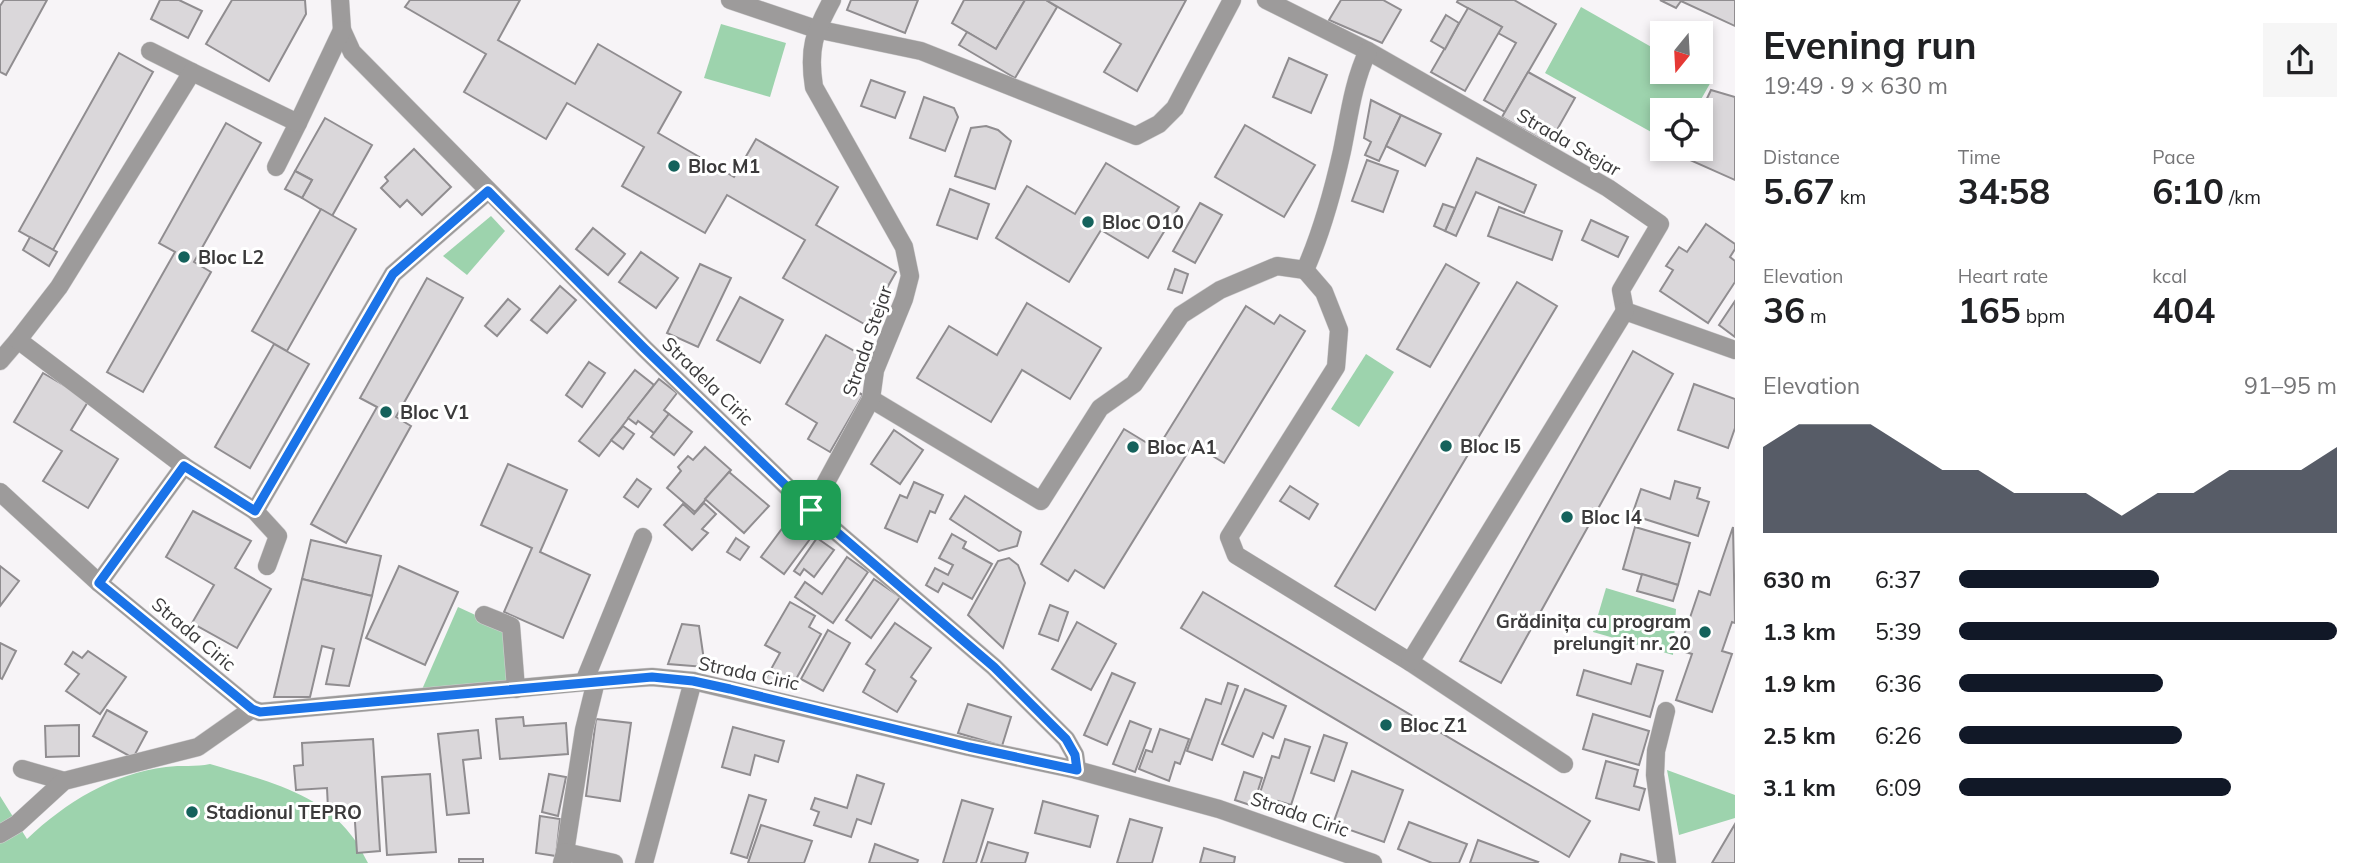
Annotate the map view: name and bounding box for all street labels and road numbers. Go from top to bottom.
street label: Strada Stejar [1513,103,1625,181]
street label: Strada Stejar [837,282,897,400]
street label: Stradela Ciric [657,332,759,430]
street label: Strada Ciric [147,592,241,676]
street label: Strada Ciric [696,651,802,695]
street label: Strada Ciric [1248,786,1352,842]

